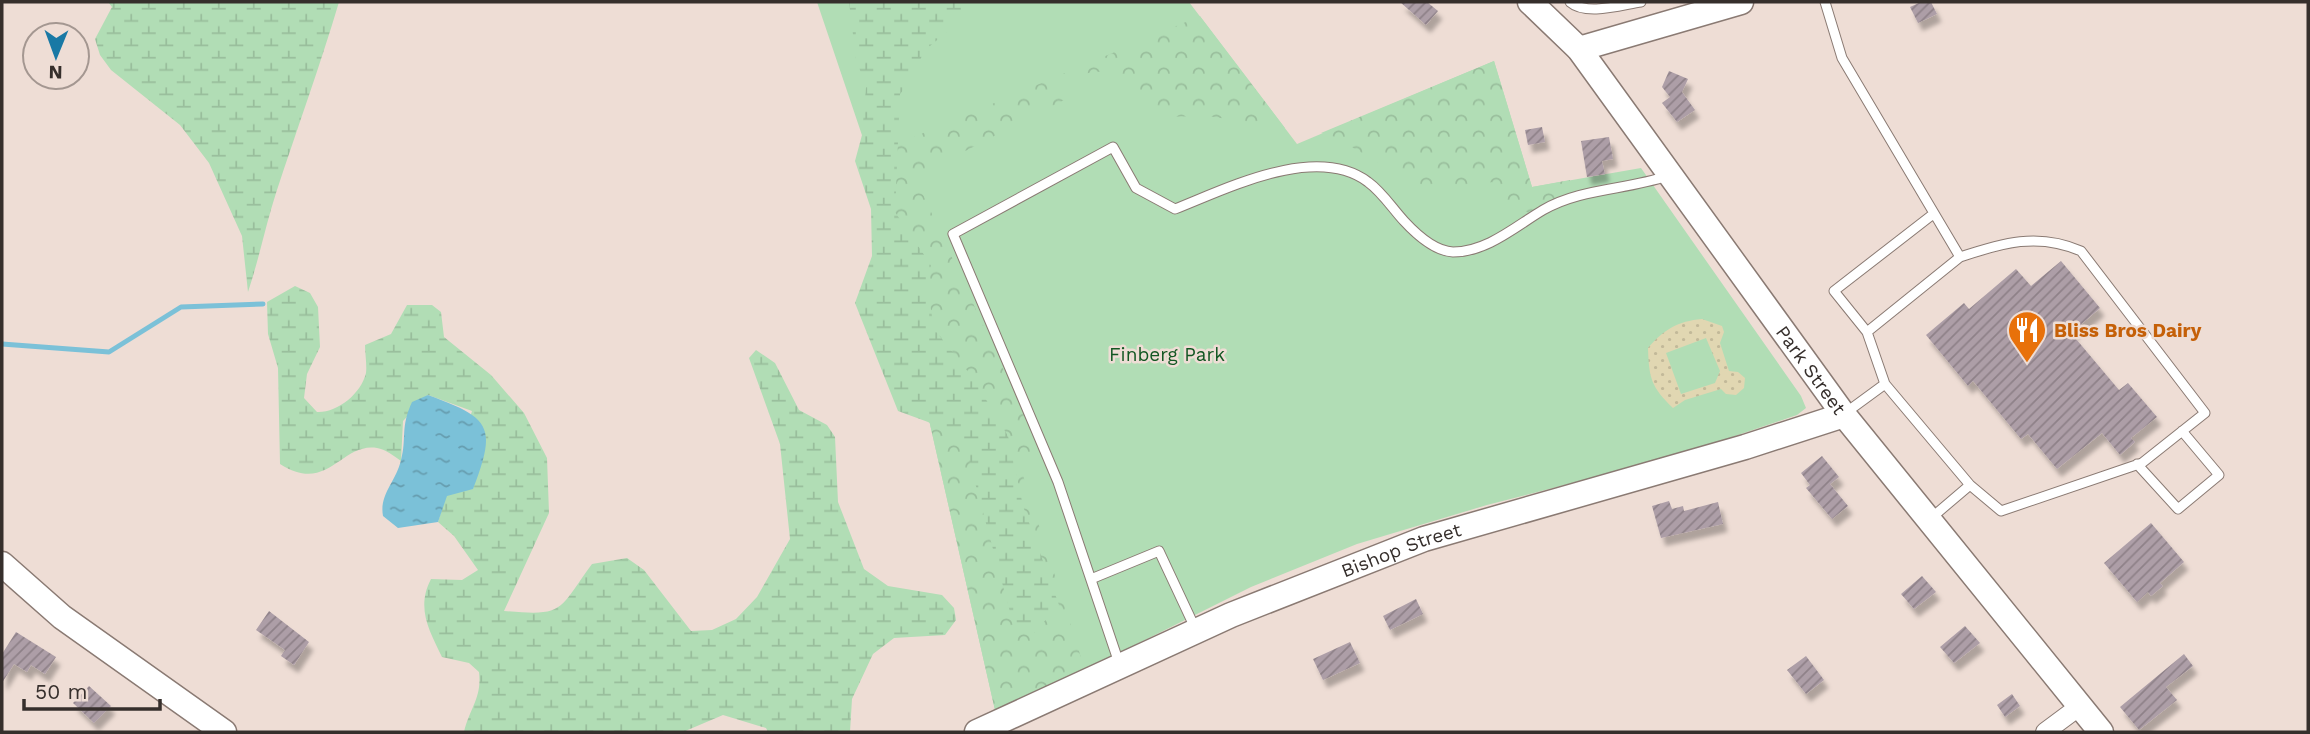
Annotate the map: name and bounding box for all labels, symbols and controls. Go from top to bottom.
north arrow [21,21,91,91]
text: N [48,61,63,84]
restaurant icon: Bliss Bros Dairy [2006,309,2048,364]
place label: Bliss Bros Dairy [2054,319,2202,342]
street label: Park Street [1771,321,1851,419]
park label: Finberg Park [1109,343,1225,366]
street label: Bishop Street [1338,518,1464,582]
scale bar [24,668,161,712]
text: 50 m [35,679,87,704]

